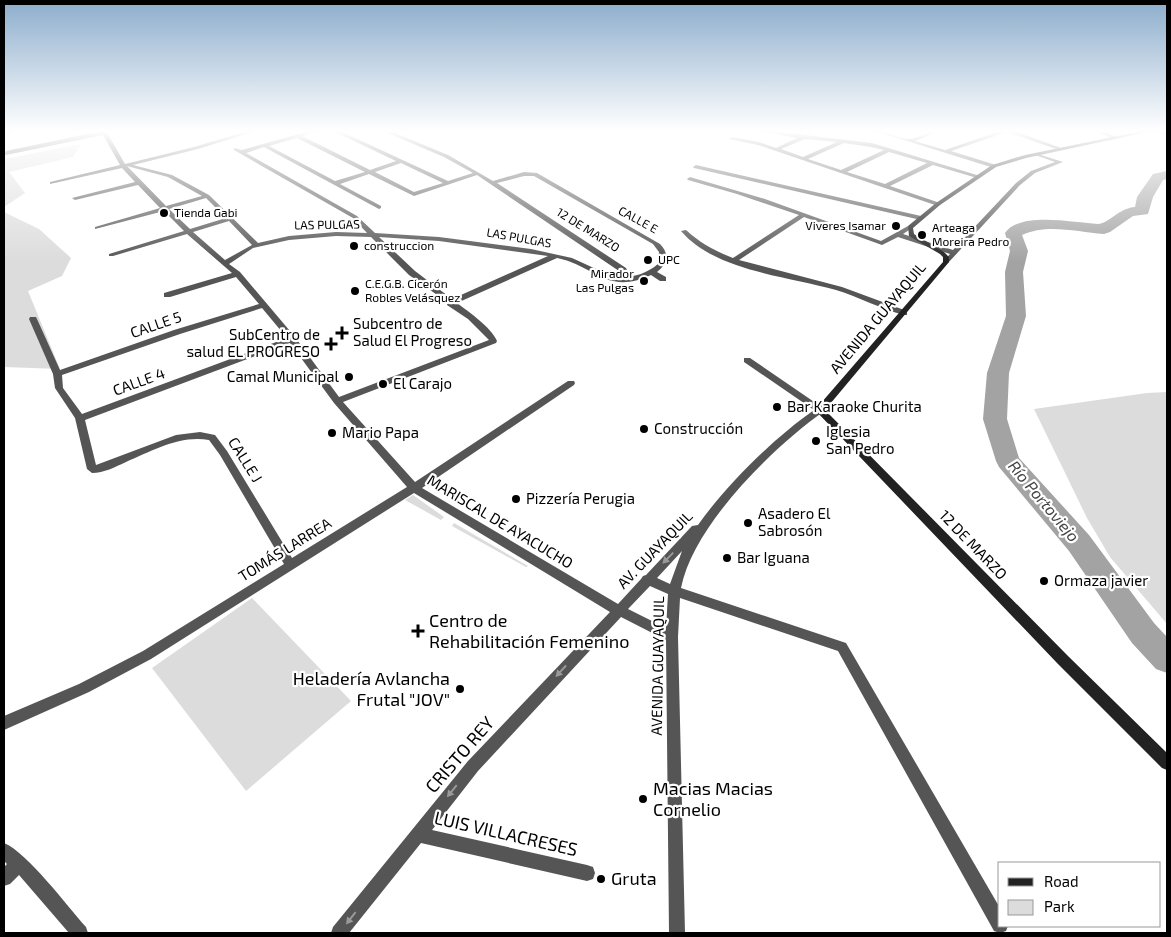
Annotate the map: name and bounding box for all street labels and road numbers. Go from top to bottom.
street label: CALLE E [616,203,661,236]
street label: 12 DE MARZO [554,204,623,254]
street label: LAS PULGAS [294,216,360,232]
street label: LAS PULGAS [486,224,553,250]
street label: AVENIDA GUAYAQUIL [825,258,930,377]
street label: CALLE 5 [128,307,184,341]
street label: CALLE 4 [110,363,167,399]
street label: CALLE J [225,434,267,485]
street label: MARISCAL DE AYACUCHO [424,471,577,572]
street label: 12 DE MARZO [936,506,1011,583]
street label: AV. GUAYAQUIL [613,507,697,592]
street label: TOMÁS LARREA [235,513,335,585]
street label: AVENIDA GUAYAQUIL [647,596,668,736]
street label: CRISTO REY [420,711,499,797]
street label: LUIS VILLACRESES [432,806,580,860]

